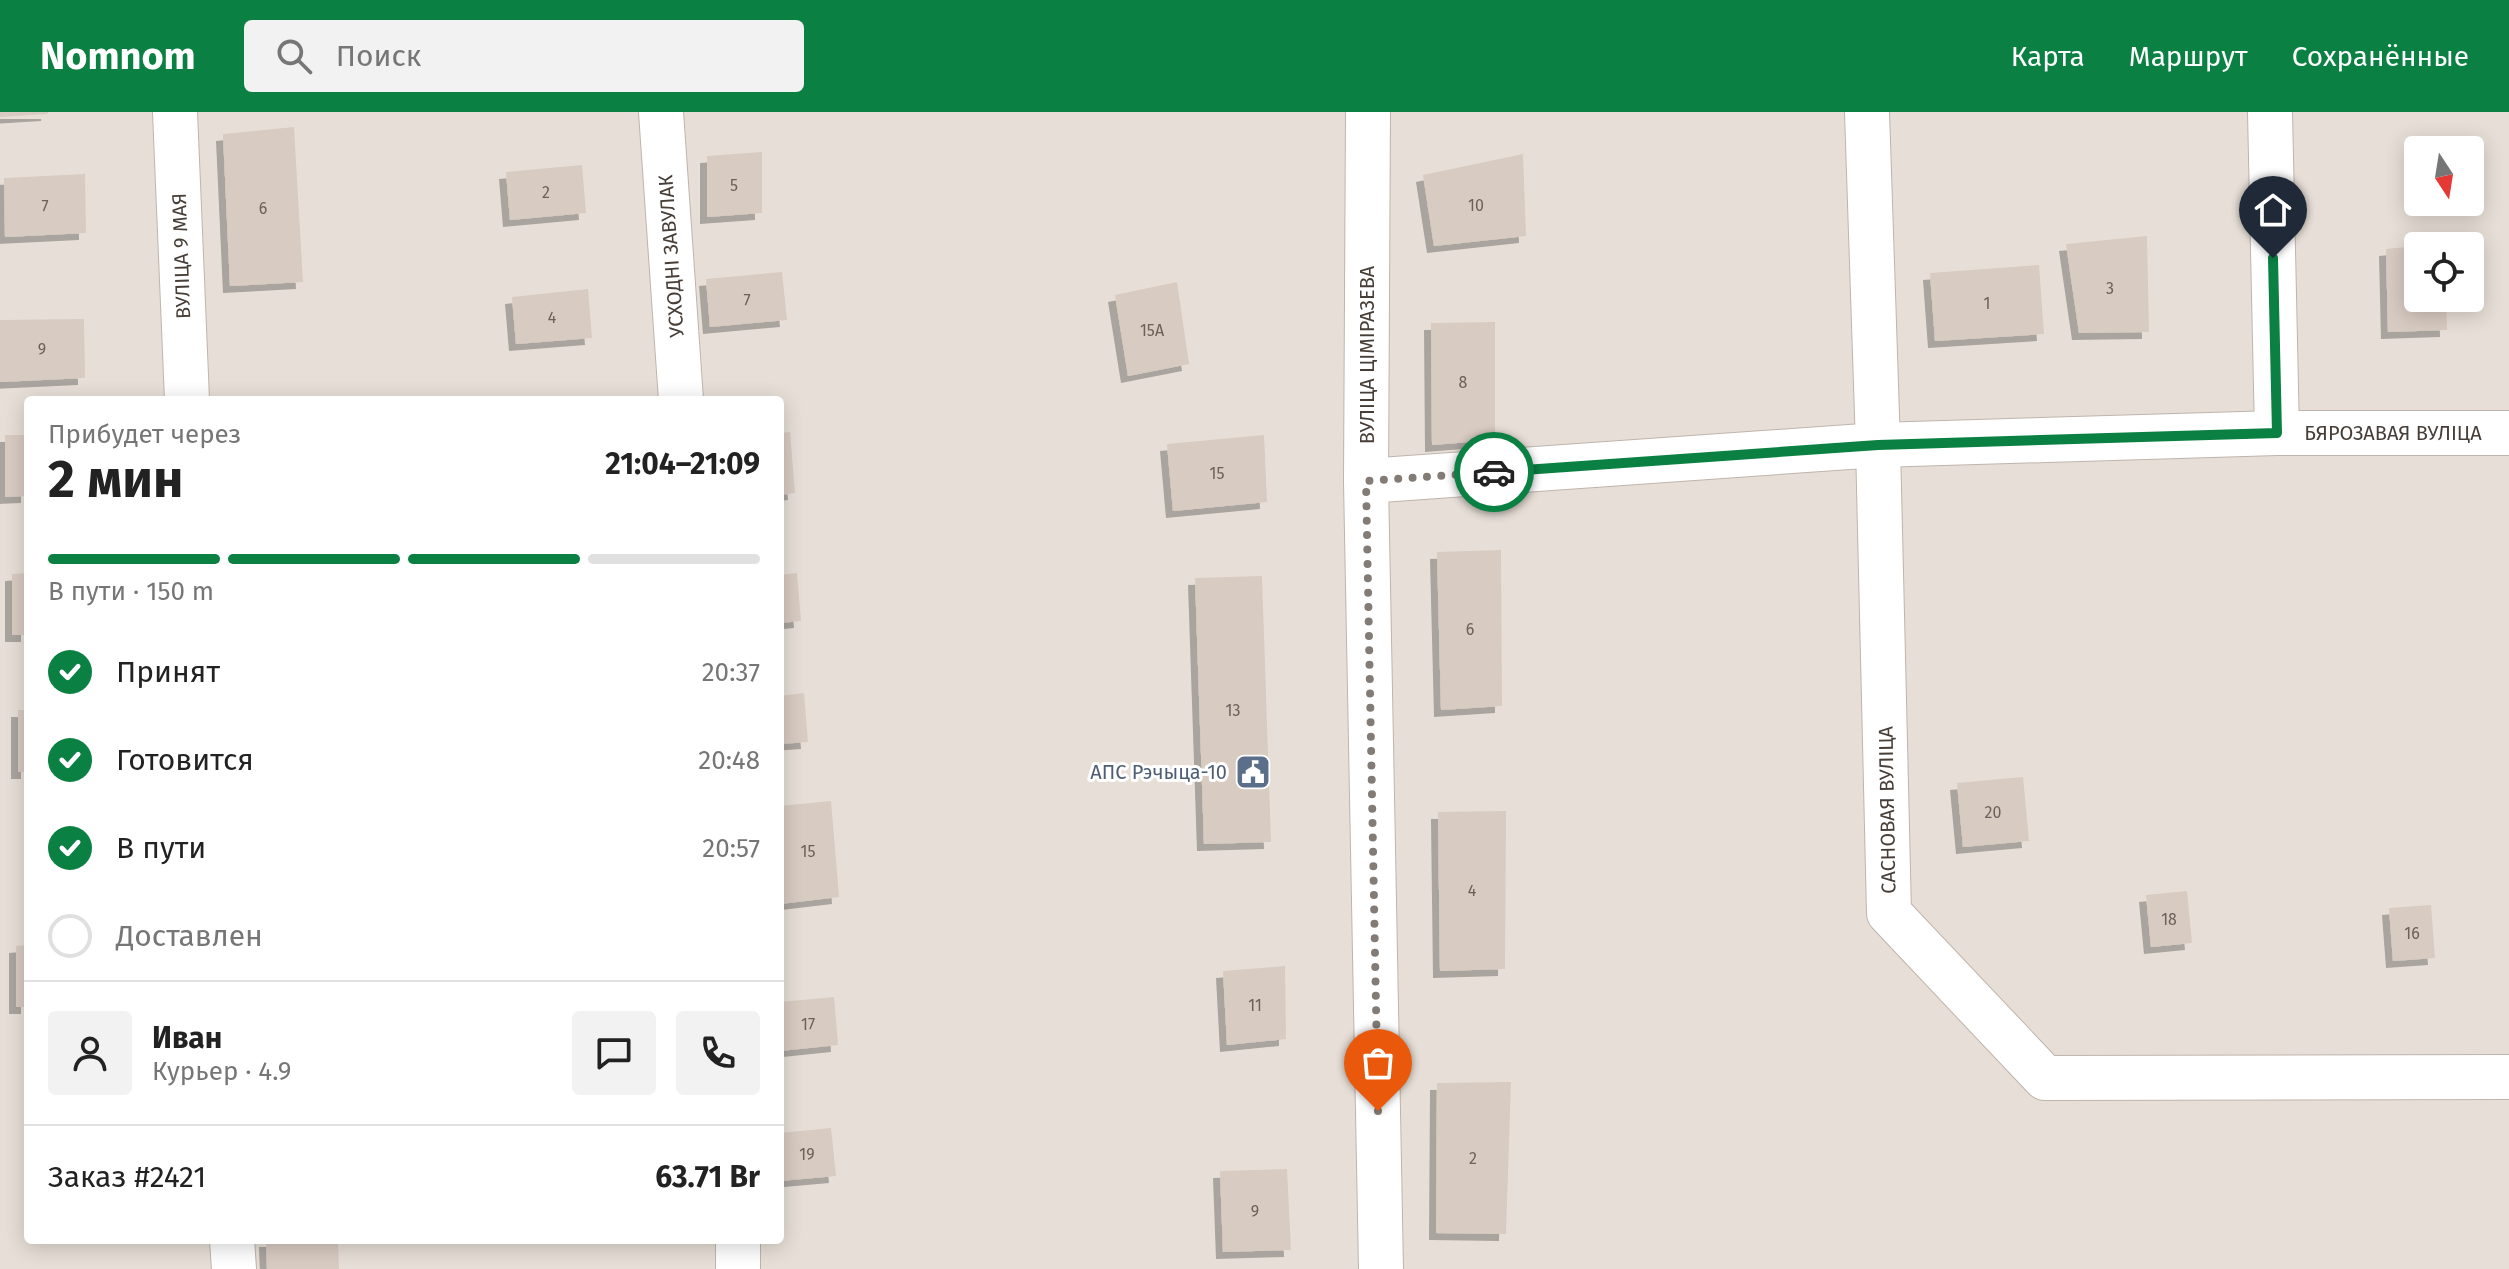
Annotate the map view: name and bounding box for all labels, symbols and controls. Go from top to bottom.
search box [244,20,804,92]
text: Nomnom [40,33,196,79]
icon: search [272,34,316,78]
text: Поиск [336,38,421,74]
text: Карта [2011,40,2085,73]
text: Маршрут [2129,40,2248,73]
text: Сохранённые [2292,40,2469,73]
north arrow [2404,136,2484,216]
map controls [2404,136,2484,312]
street label: УСХОДНІ ЗАВУЛАК [653,174,689,338]
house number: 5 [730,176,738,195]
pin [2239,176,2307,258]
house number: 2 [542,183,550,202]
icon: home [2251,188,2295,232]
street label: ВУЛІЦА 9 МАЯ [167,193,195,319]
house number: 10 [1468,196,1484,215]
house number: 7 [41,197,49,216]
house number: 6 [259,199,267,218]
button: locate [2404,232,2484,312]
street label: ВУЛІЦА ЦІМІРАЗЕВА [1355,265,1379,444]
house number: 3 [2106,279,2114,298]
house number: 7 [743,291,751,310]
house number: 1 [1984,294,1990,313]
house number: 4 [548,308,557,327]
house number: 15А [1140,321,1165,340]
house number: 9 [38,340,46,359]
house number: 8 [1459,373,1468,392]
text: Прибудет через [48,419,241,450]
street label: БЯРОЗАВАЯ ВУЛІЦА [2304,421,2482,445]
courier [1454,432,1534,512]
text: 21:04–21:09 [605,446,760,482]
text: 2 мин [48,448,183,511]
icon: car [1472,450,1516,494]
house number: 15 [1210,464,1224,483]
text: В пути · 150 m [48,576,214,607]
house number: 6 [1466,620,1474,639]
icon: check [48,650,92,694]
text: Принят [116,654,220,690]
text: 20:37 [702,657,760,688]
house number: 13 [1226,701,1240,720]
street label: САСНОВАЯ ВУЛІЦА [1874,725,1900,894]
icon: check [48,738,92,782]
text: Готовится [116,742,254,778]
text: 20:48 [698,745,760,776]
public building icon: АПС Рэчыца-10 [1234,753,1272,791]
place label: АПС Рэчыца-10 [1090,760,1227,784]
house number: 20 [1985,803,2001,822]
icon: check [48,826,92,870]
text: В пути [116,830,206,866]
text: 20:57 [702,833,760,864]
house number: 15 [801,842,815,861]
house number: 4 [1468,881,1477,900]
house number: 18 [2161,910,2177,929]
text: Доставлен [116,918,263,954]
house number: 16 [2404,924,2420,943]
house number: 11 [1248,996,1262,1015]
button: person [48,1011,132,1095]
button: chat [572,1011,656,1095]
button: phone [676,1011,760,1095]
house number: 17 [801,1015,815,1034]
text: Иван [152,1020,222,1056]
pin [1344,1029,1412,1111]
icon: bag [1356,1041,1400,1085]
text: Курьер · 4.9 [152,1056,291,1087]
house number: 19 [799,1145,815,1164]
house number: 2 [1469,1149,1477,1168]
text: Заказ #2421 [48,1159,206,1195]
text: 63.71 Br [655,1159,760,1195]
house number: 9 [1251,1202,1259,1221]

